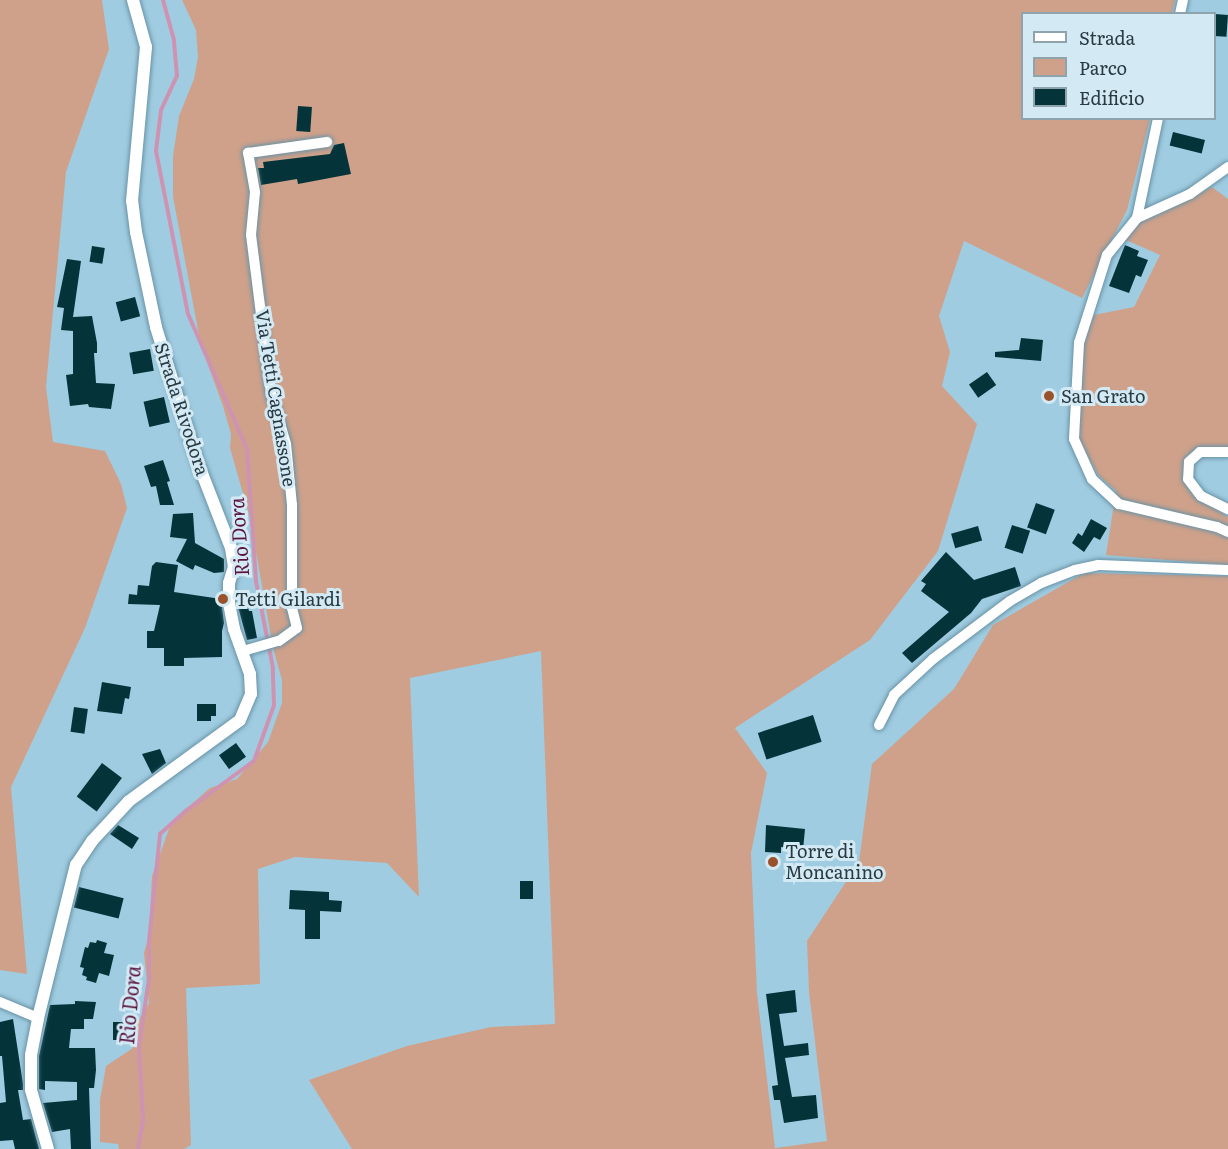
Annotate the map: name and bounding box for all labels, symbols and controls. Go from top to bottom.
legend [1021,12,1216,120]
text: Strada [1079,24,1135,51]
text: Parco [1079,54,1127,81]
text: Edificio [1079,84,1145,111]
street label: Via Tetti Cagnassone [251,308,301,488]
street label: Strada Rivodora [150,340,214,478]
place label: San Grato [1061,385,1146,407]
marker: San Grato [1042,389,1056,403]
water label: Rio Dora [223,497,253,577]
place label: Tetti Gilardi [235,588,341,610]
marker: Tetti Gilardi [216,592,230,606]
place label: Torre di Moncanino [785,841,884,884]
marker: Torre di Moncanino [766,855,780,869]
water label: Rio Dora [114,965,144,1045]

